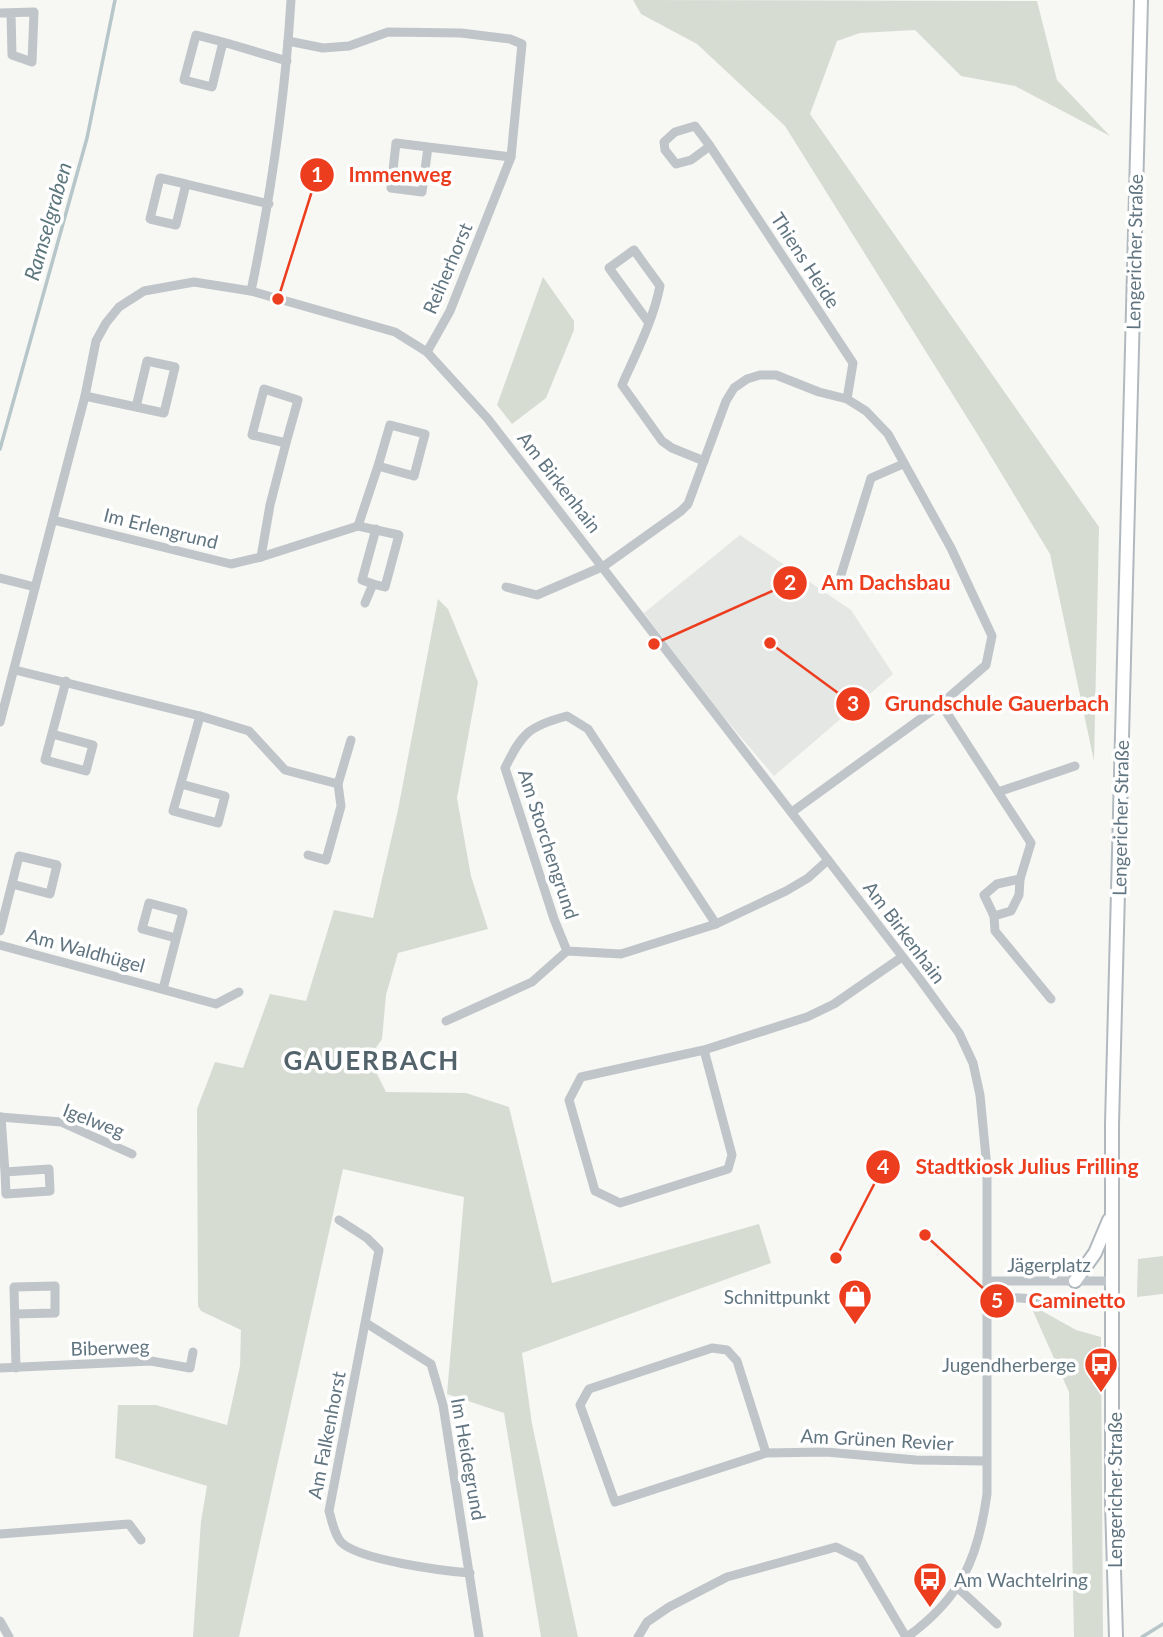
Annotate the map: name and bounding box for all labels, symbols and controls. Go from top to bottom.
callout: Immenweg [300,154,466,196]
water label: Ramselgraben [18,159,76,283]
text: 1 [311,161,323,186]
text: Immenweg [348,161,452,186]
street label: Lengericher Straße [1121,174,1147,330]
street label: Thiens Heide [767,208,845,312]
street label: Reiherhorst [418,219,477,317]
street label: Am Birkenhain [513,427,607,537]
street label: Im Erlengrund [101,503,221,553]
callout: Am Dachsbau [773,562,965,604]
text: 2 [784,569,796,594]
text: Am Dachsbau [820,569,951,594]
callout: Grundschule Gauerbach [835,683,1123,725]
text: 3 [847,690,859,715]
text: Grundschule Gauerbach [885,690,1109,715]
street label: Lengericher Straße [1107,740,1133,896]
street label: Am Storchengrund [514,766,584,922]
street label: Am Birkenhain [859,876,951,988]
street label: Am Waldhügel [24,923,148,977]
district label: GAUERBACH [284,1044,460,1076]
street label: Igelweg [60,1098,128,1142]
callout: Stadtkiosk Julius Frilling [866,1146,1153,1188]
text: 4 [877,1153,889,1178]
text: Stadtkiosk Julius Frilling [915,1153,1139,1178]
street label: Jägerplatz [1007,1253,1091,1276]
shop icon: Schnittpunkt [836,1277,874,1326]
callout: Caminetto [979,1280,1140,1322]
place label: Schnittpunkt [724,1285,830,1308]
text: 5 [991,1287,1003,1312]
text: Caminetto [1028,1287,1126,1312]
street label: Biberweg [70,1334,150,1360]
bus stop icon: Jugendherberge [1082,1345,1120,1394]
place label: Jugendherberge [942,1353,1076,1376]
street label: Am Falkenhorst [302,1369,350,1501]
street label: Im Heidegrund [447,1396,491,1522]
street label: Lengericher Straße [1103,1412,1126,1568]
street label: Am Grünen Revier [800,1424,954,1454]
bus stop icon: Am Wachtelring [911,1560,949,1609]
place label: Am Wachtelring [954,1568,1088,1591]

